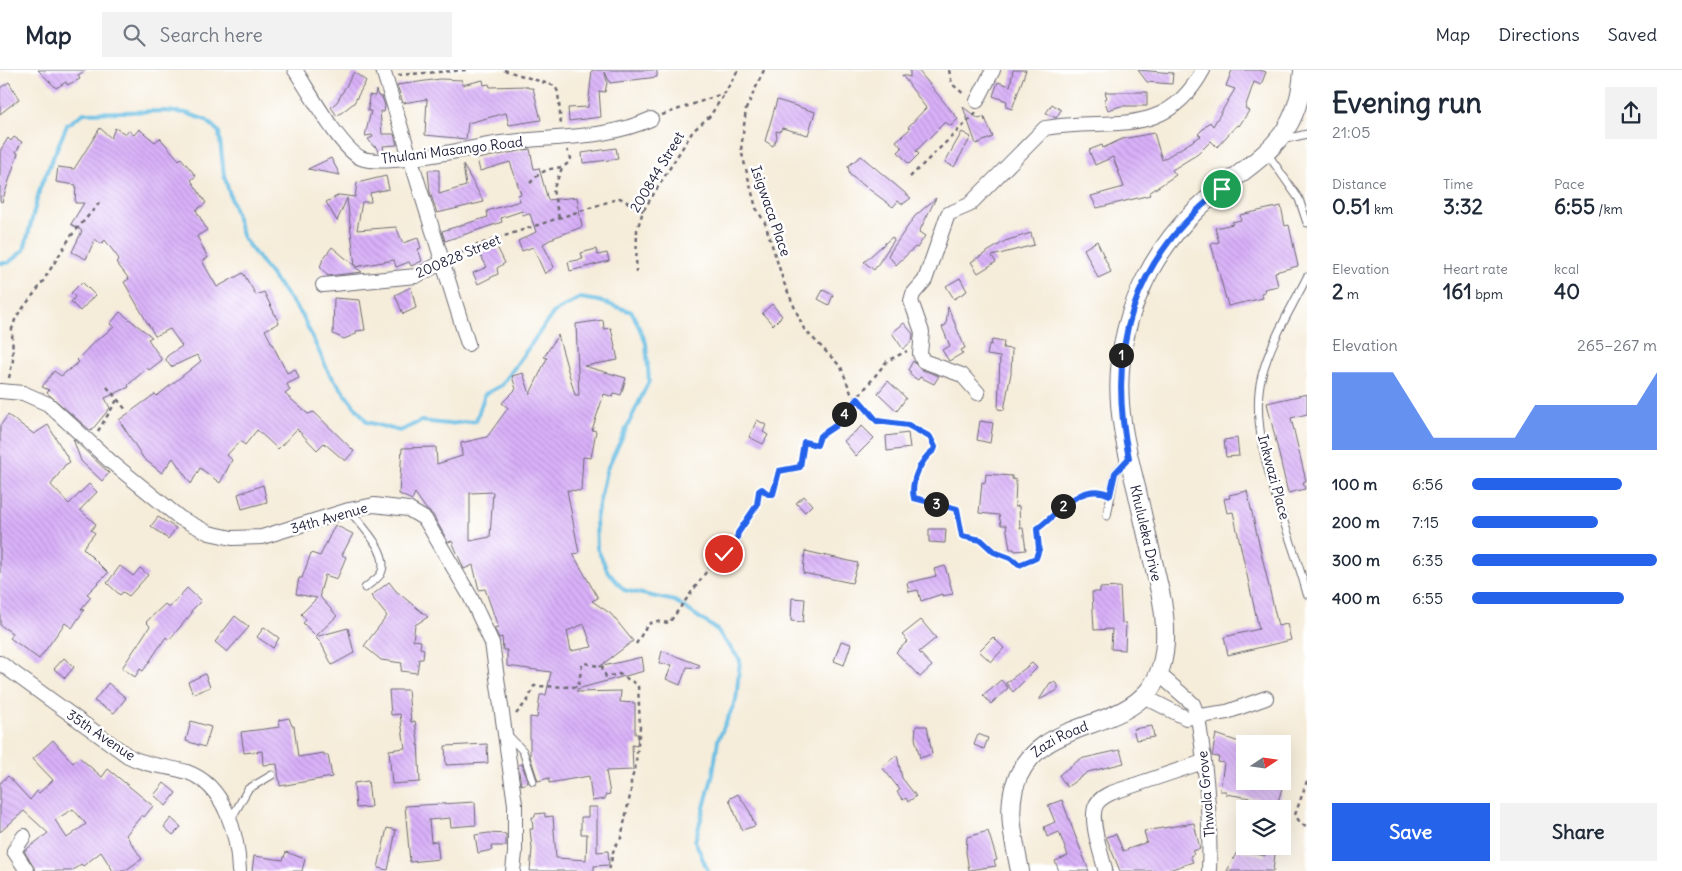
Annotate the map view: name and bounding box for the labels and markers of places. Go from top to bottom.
pin [1201,168,1243,210]
pin: 1 [1108,342,1134,368]
pin: 4 [832,402,856,426]
pin: 3 [924,492,948,516]
pin: 2 [1050,494,1076,518]
pin [703,533,745,575]

